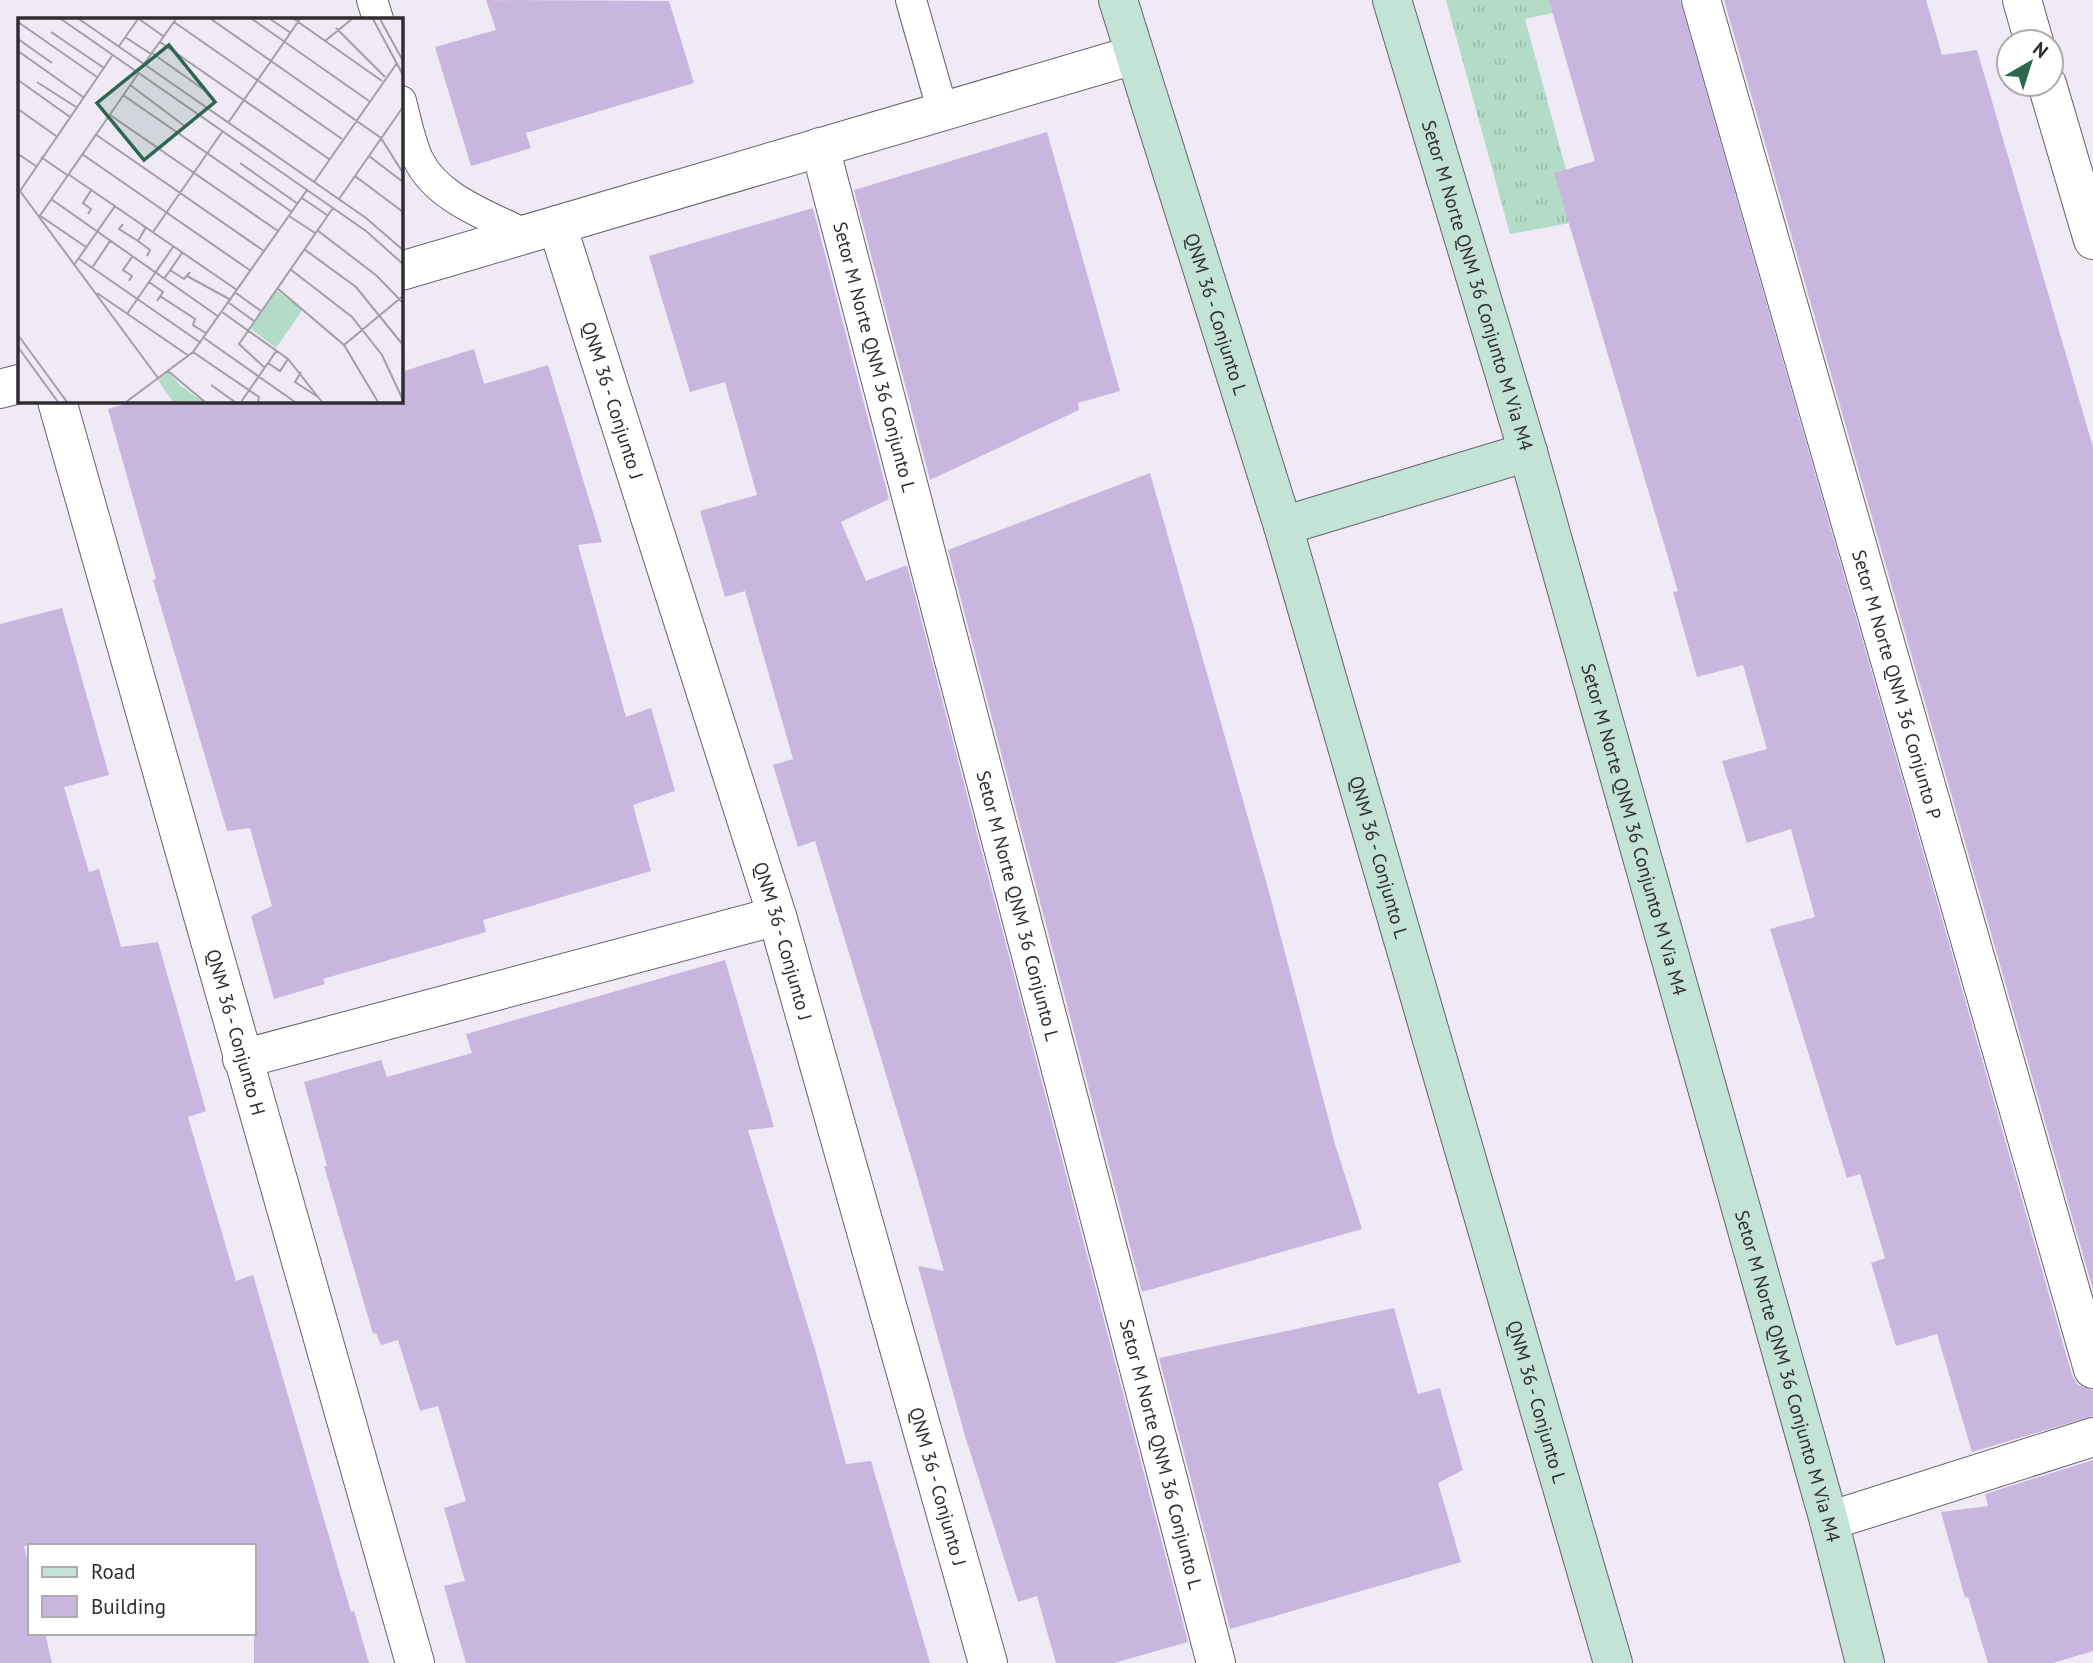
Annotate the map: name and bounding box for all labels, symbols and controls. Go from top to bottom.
inset map [18,18,402,402]
north arrow [1995,28,2065,98]
text: N [2028,37,2053,63]
street label: Setor M Norte QNM 36 Conjunto M Via M4 [1417,117,1539,453]
street label: Setor M Norte QNM 36 Conjunto L [828,219,922,495]
street label: QNM 36 - Conjunto L [1180,230,1253,398]
street label: QNM 36 - Conjunto J [576,318,649,482]
street label: Setor M Norte QNM 36 Conjunto P [1847,547,1947,822]
street label: Setor M Norte QNM 36 Conjunto M Via M4 [1576,661,1692,998]
street label: Setor M Norte QNM 36 Conjunto L [971,768,1065,1043]
street label: QNM 36 - Conjunto L [1344,773,1414,941]
street label: QNM 36 - Conjunto J [749,859,818,1023]
street label: QNM 36 - Conjunto H [201,946,271,1118]
street label: Setor M Norte QNM 36 Conjunto M Via M4 [1730,1207,1846,1545]
street label: Setor M Norte QNM 36 Conjunto L [1115,1316,1208,1592]
street label: QNM 36 - Conjunto L [1502,1317,1572,1486]
street label: QNM 36 - Conjunto J [904,1404,972,1569]
legend [28,1544,256,1635]
text: Road [91,1558,135,1585]
text: Building [91,1593,166,1620]

